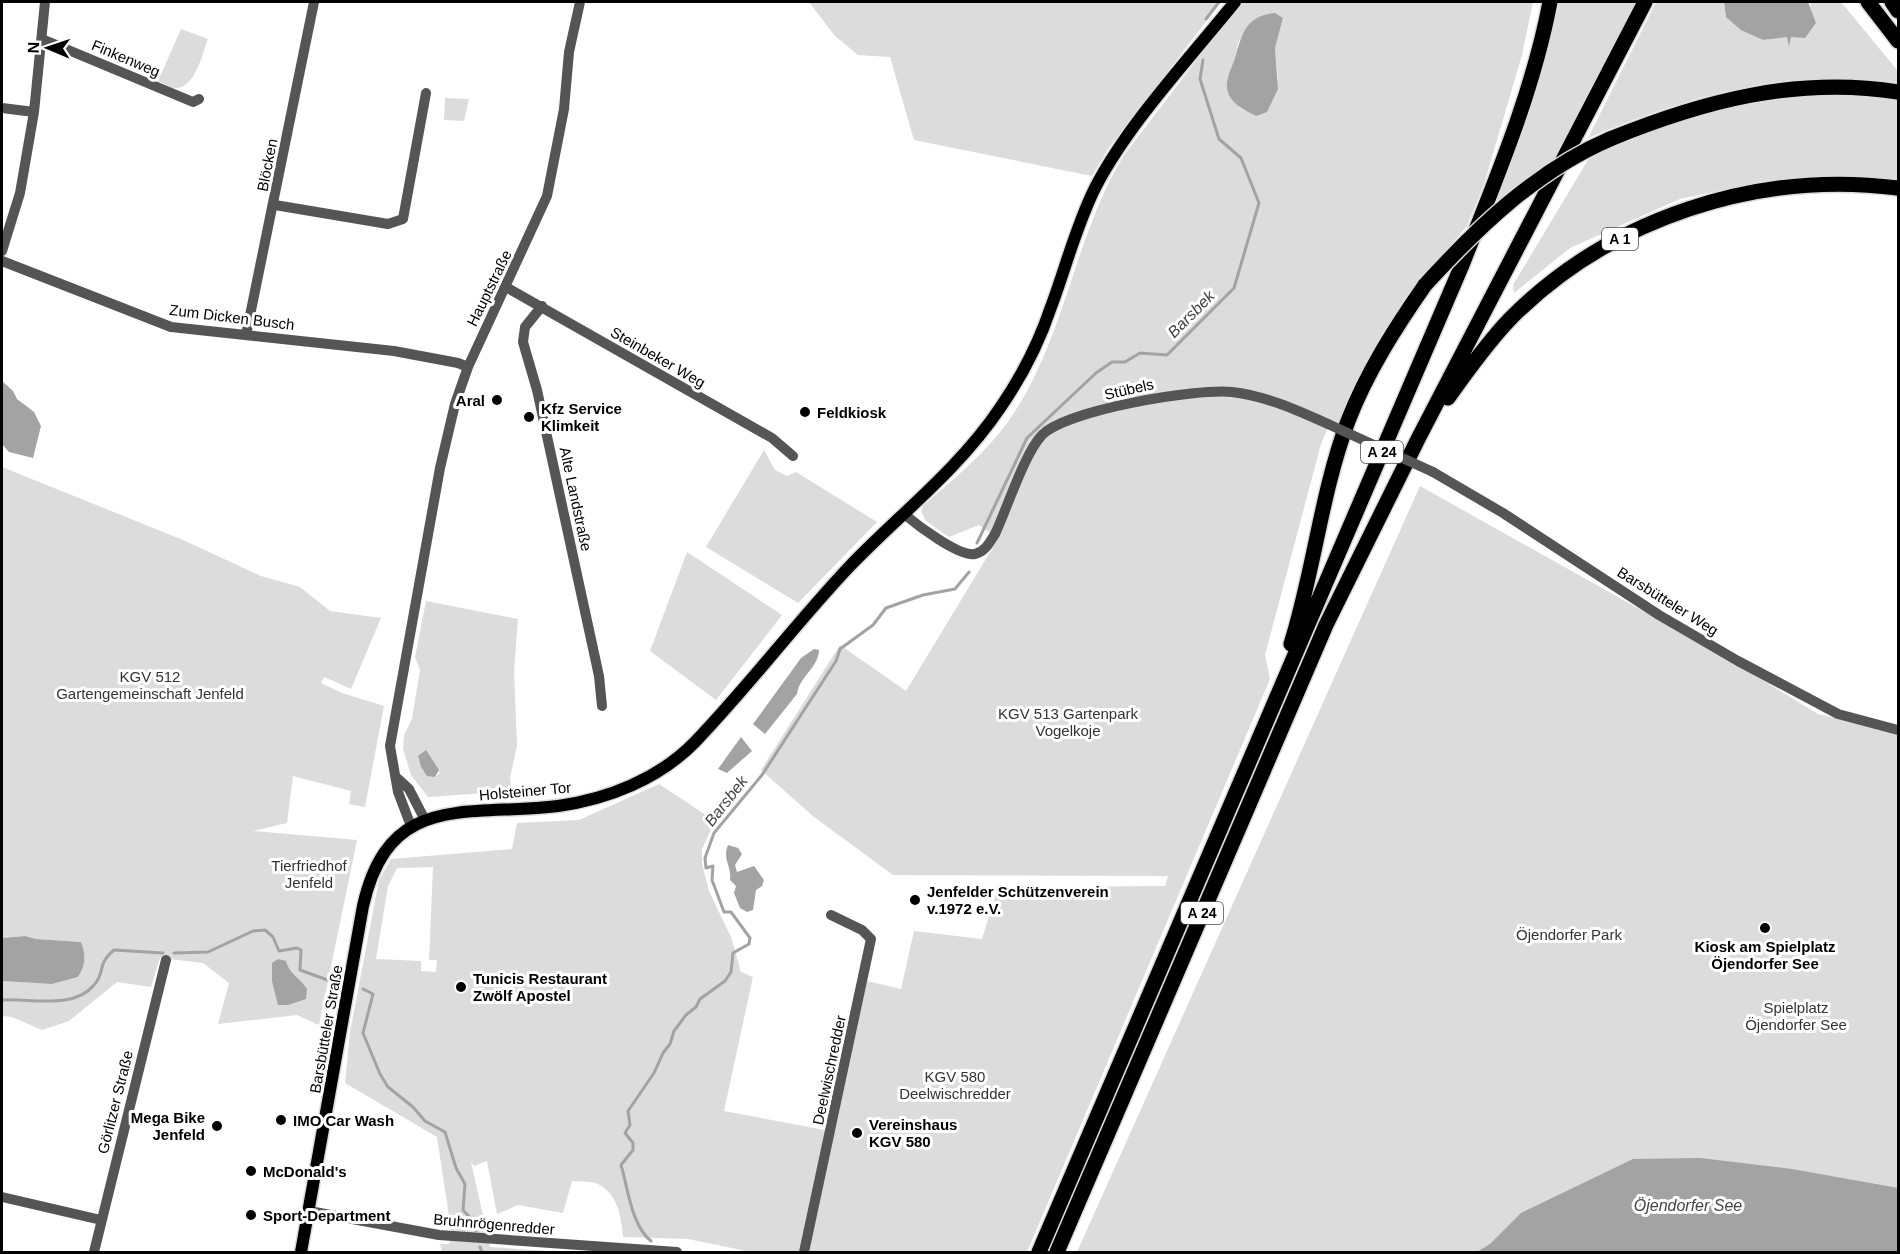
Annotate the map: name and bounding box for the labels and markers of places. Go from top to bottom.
place label: Aral [456,392,485,409]
marker: Aral [490,393,504,407]
place label: Kfz Service Klimkeit [541,400,622,434]
place label: Feldkiosk [817,404,887,421]
marker: Feldkiosk [798,405,812,419]
marker: Kfz Service Klimkeit [522,410,536,424]
place label: Jenfelder Schützenverein v.1972 e.V. [927,883,1109,917]
marker: Jenfelder Schützenverein v.1972 e.V. [908,893,922,907]
marker: Kiosk am Spielplatz Öjendorfer See [1758,921,1772,935]
place label: Kiosk am Spielplatz Öjendorfer See [1695,938,1835,972]
place label: Tunicis Restaurant Zwölf Apostel [473,970,607,1004]
marker: Tunicis Restaurant Zwölf Apostel [454,980,468,994]
place label: Mega Bike Jenfeld [131,1109,205,1143]
place label: IMO Car Wash [293,1112,394,1129]
marker: IMO Car Wash [274,1113,288,1127]
place label: Vereinshaus KGV 580 [869,1116,957,1150]
marker: Mega Bike Jenfeld [210,1119,224,1133]
marker: Vereinshaus KGV 580 [850,1126,864,1140]
place label: McDonald's [263,1163,347,1180]
marker: McDonald's [244,1164,258,1178]
place label: Sport-Department [263,1207,391,1224]
marker: Sport-Department [244,1208,258,1222]

